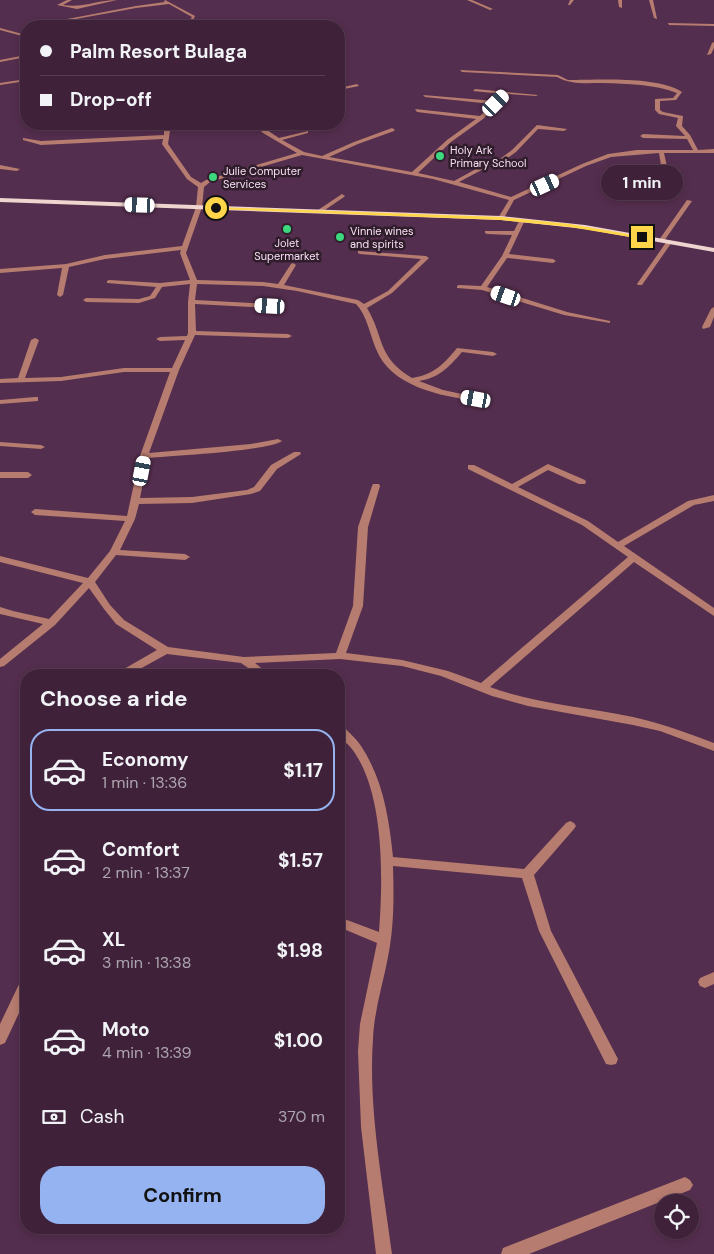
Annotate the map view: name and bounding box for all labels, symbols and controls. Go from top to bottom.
text: Palm Resort Bulaga [70,39,247,64]
text: Drop-off [70,87,152,112]
car [480,87,511,119]
place label: Holy Ark Primary School [450,143,526,170]
marker: Holy Ark Primary School [434,150,446,162]
place label: Julie Computer Services [223,164,301,191]
callout: 1 min [601,164,683,200]
marker: Julie Computer Services [207,171,219,183]
car [528,172,561,198]
text: 1 min [623,172,661,193]
car [124,197,155,213]
route start [205,197,227,219]
marker: Jolet Supermarket [281,223,293,235]
place label: Vinnie wines and spirits [350,224,414,251]
route end [631,226,653,248]
marker: Vinnie wines and spirits [334,231,346,243]
place label: Jolet Supermarket [254,236,320,263]
car [489,284,522,308]
car [254,298,285,314]
car [459,389,492,409]
car [131,455,152,487]
text: Choose a ride [40,684,188,713]
text: Economy [102,747,189,772]
icon: car [42,748,87,793]
text: $1.17 [283,758,323,783]
text: 1 min · 13:36 [102,772,187,793]
text: Comfort [102,837,180,862]
icon: car [42,838,87,883]
text: $1.57 [278,848,323,873]
text: 2 min · 13:37 [102,862,190,883]
text: XL [102,927,125,952]
icon: car [42,928,87,973]
text: $1.98 [276,938,323,963]
text: 3 min · 13:38 [102,952,192,973]
text: Moto [102,1017,150,1042]
icon: car [42,1018,87,1063]
text: $1.00 [274,1028,323,1053]
text: 4 min · 13:39 [102,1042,192,1063]
icon: cash [40,1103,68,1131]
text: Cash [80,1104,124,1129]
text: 370 m [278,1106,325,1127]
button: Confirm [40,1166,325,1224]
map controls [654,1194,699,1239]
button: locate [654,1194,699,1239]

